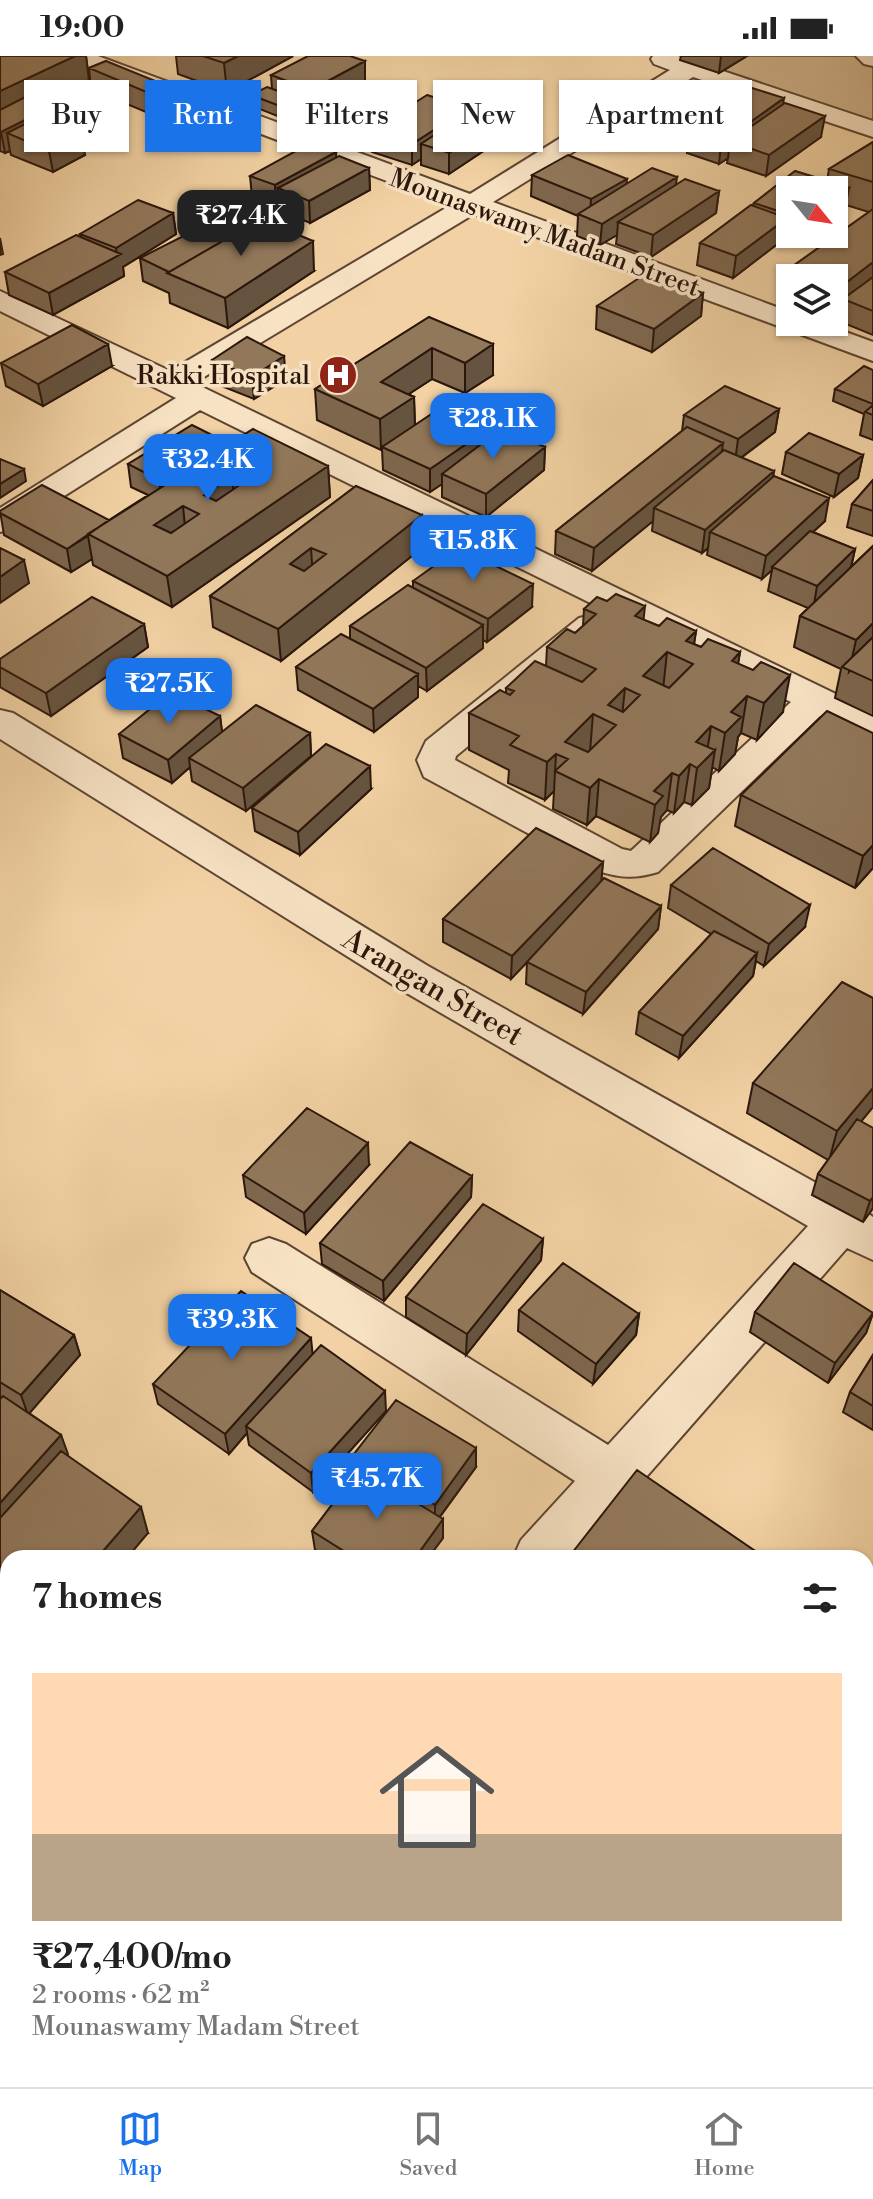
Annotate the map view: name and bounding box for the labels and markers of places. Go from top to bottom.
pin: ₹27.4K [176,190,306,258]
hospital icon: Rakki Hospital [317,354,359,396]
place label: Rakki Hospital [137,360,310,392]
pin: ₹28.1K [428,393,558,461]
pin: ₹32.4K [143,434,273,502]
pin: ₹15.8K [408,515,538,583]
pin: ₹27.5K [104,658,234,726]
pin: ₹39.3K [167,1294,297,1362]
pin: ₹45.7K [312,1453,442,1521]

